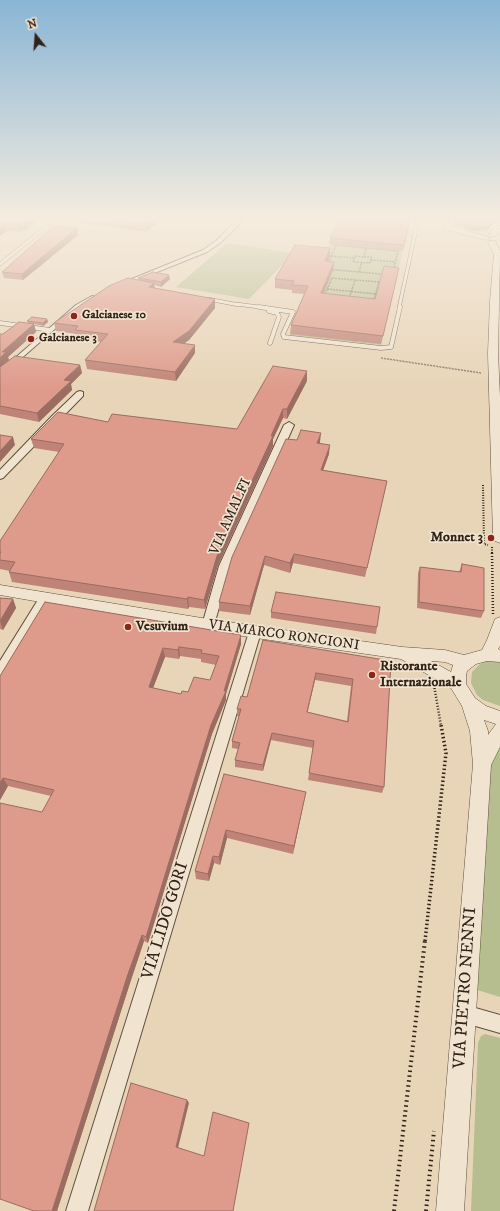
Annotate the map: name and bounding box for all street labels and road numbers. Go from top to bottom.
street label: VIA AMALFI [207,476,255,558]
street label: VIA MARCO RONCIONI [208,617,360,655]
street label: VIA LIDO GORI [138,860,194,982]
street label: VIA PIETRO NENNI [450,907,482,1069]

